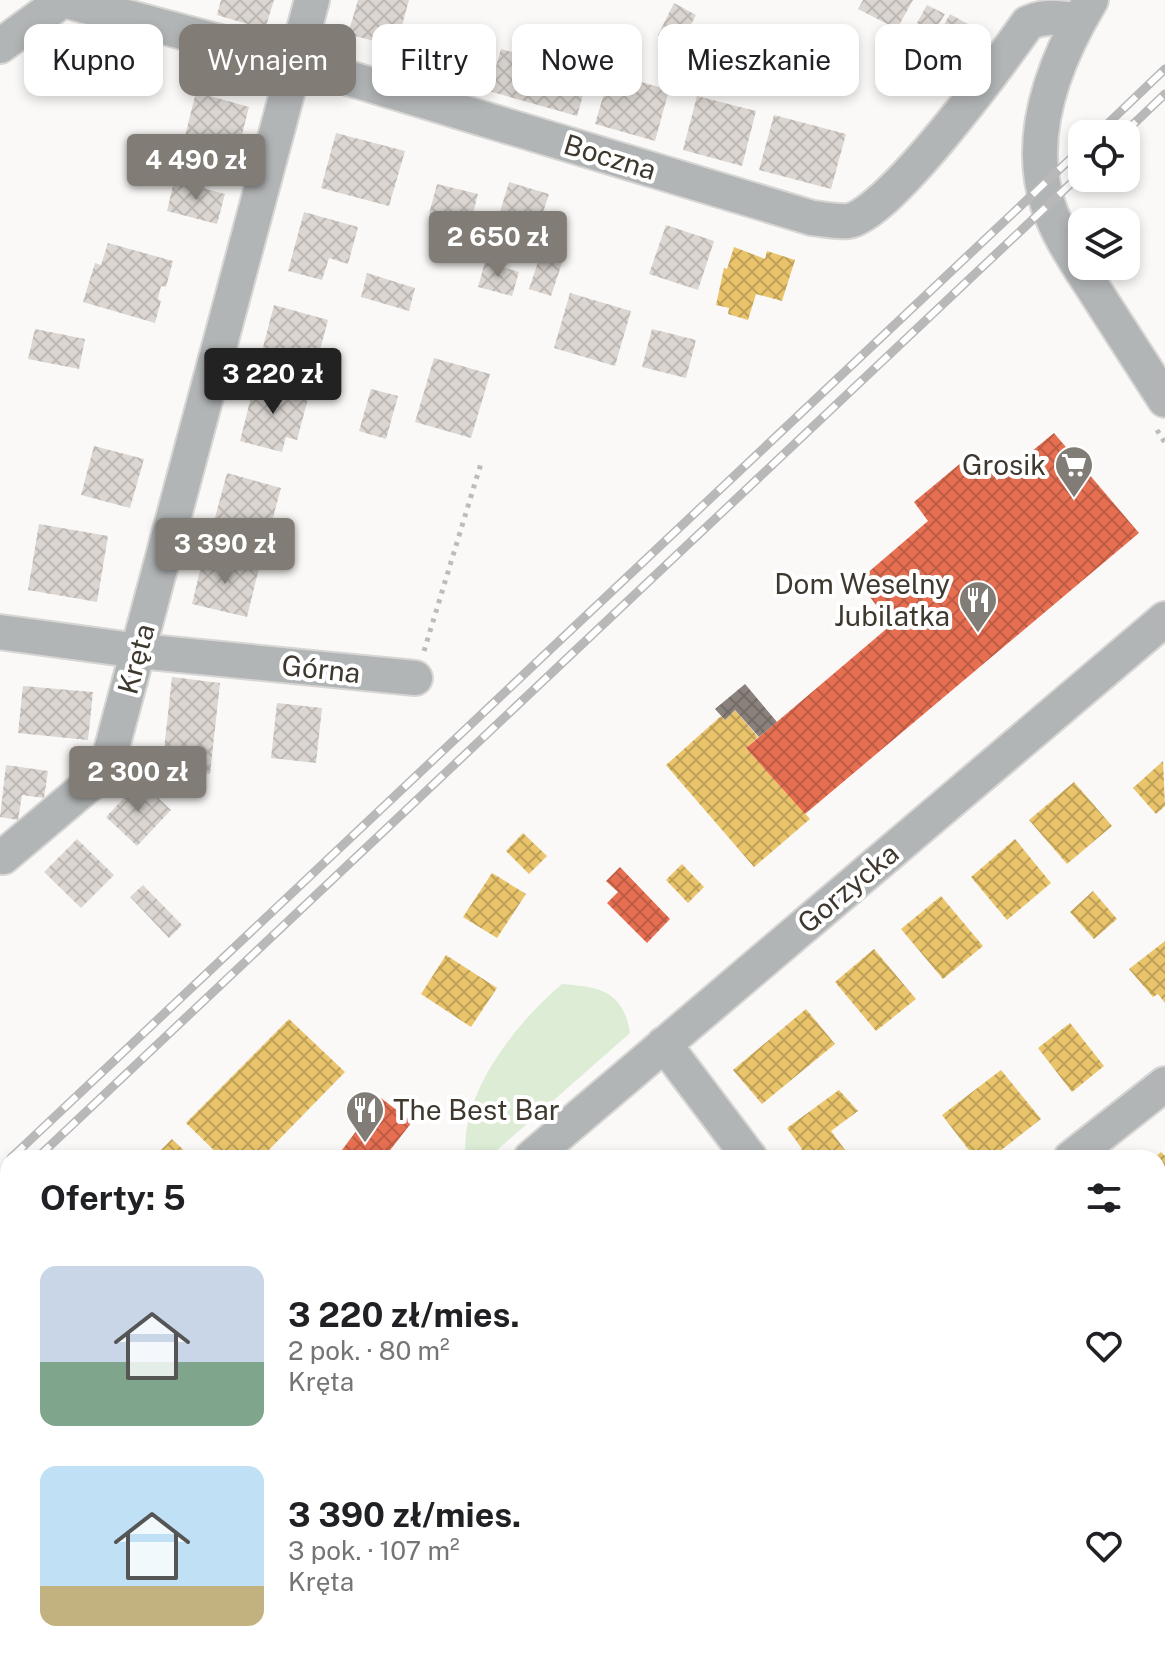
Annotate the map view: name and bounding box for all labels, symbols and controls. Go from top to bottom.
chip: Kupno [24,24,163,96]
chip: Wynajem [179,24,356,96]
chip: Filtry [372,24,496,96]
chip: Nowe [512,24,642,96]
chip: Mieszkanie [658,24,859,96]
chip: Dom [875,24,991,96]
map controls [1068,120,1140,280]
button: locate [1068,120,1140,192]
street label: Boczna [560,127,660,186]
pin: 4 490 zł [113,134,279,202]
text: 4 490 zł [145,144,247,175]
button: layers [1068,208,1140,280]
pin: 2 650 zł [415,211,581,279]
text: 2 650 zł [447,221,549,252]
pin: 3 220 zł [190,348,356,416]
text: 3 220 zł [222,358,324,389]
supermarket icon: Grosik [1053,444,1095,499]
place label: Grosik [962,448,1046,481]
pin: 3 390 zł [142,518,308,586]
text: 3 390 zł [174,528,276,559]
place label: Dom Weselny Jubilatka [774,567,950,632]
restaurant icon: Dom Weselny Jubilatka [957,579,999,634]
street label: Kręta [110,620,161,698]
street label: Górna [280,648,362,689]
pin: 2 300 zł [55,746,221,814]
text: 2 300 zł [87,756,189,787]
street label: Gorzycka [791,836,905,939]
restaurant icon: The Best Bar [344,1089,386,1144]
place label: The Best Bar [393,1093,560,1126]
icon: filters [1082,1176,1126,1220]
text: Oferty: 5 [40,1178,186,1218]
text: 3 220 zł/mies. [288,1295,520,1335]
icon: home [104,1298,200,1394]
icon: heart [1082,1324,1126,1368]
text: 2 pok. · 80 m² [288,1335,450,1366]
text: Kręta [288,1366,354,1397]
text: 3 390 zł/mies. [288,1495,521,1535]
icon: home [104,1498,200,1594]
icon: heart [1082,1524,1126,1568]
text: 3 pok. · 107 m² [288,1535,460,1566]
text: Kręta [288,1566,354,1597]

